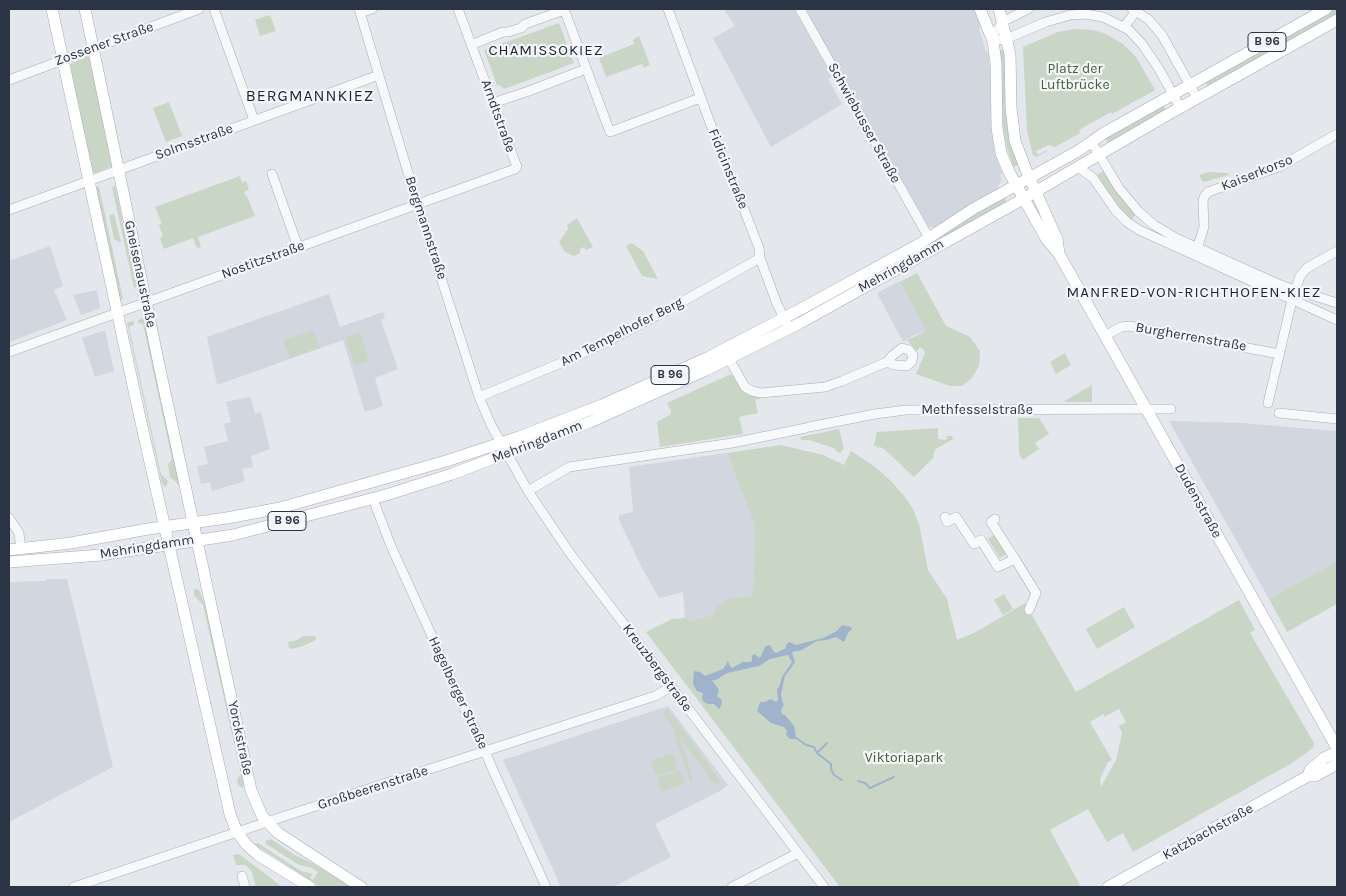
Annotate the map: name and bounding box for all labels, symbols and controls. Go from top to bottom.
street label: Zossener Straße [52,18,156,70]
road number: B 96 [1248,32,1286,52]
district label: CHAMISSOKIEZ [487,42,605,60]
street label: Schwiebusser Straße [824,60,904,186]
park label: Platz der Luftbrücke [1040,61,1110,94]
street label: Arndtstraße [477,77,519,155]
district label: BERGMANNKIEZ [244,86,376,106]
street label: Solmsstraße [153,120,235,164]
street label: Fidicinstraße [704,126,752,212]
street label: Kaiserkorso [1219,151,1295,195]
street label: Bergmannstraße [401,174,451,282]
street label: Gneisenaustraße [120,219,160,329]
street label: Mehringdamm [855,236,947,296]
street label: Nostitzstraße [219,237,307,283]
district label: MANFRED-VON-RICHTHOFEN-KIEZ [1063,284,1325,302]
street label: Am Tempelhofer Berg [558,294,686,370]
street label: Burgherrenstraße [1134,319,1248,355]
road number: B 96 [651,366,689,384]
street label: Methfesselstraße [921,402,1033,418]
street label: Mehringdamm [490,417,584,467]
street label: Dudenstraße [1171,461,1225,541]
road number: B 96 [268,512,306,530]
street label: Mehringdamm [99,531,195,563]
street label: Kreuzbergstraße [619,621,695,715]
street label: Hagelberger Straße [425,634,491,752]
street label: Yorckstraße [224,699,256,777]
park label: Viktoriapark [865,750,943,766]
street label: Großbeerenstraße [316,762,430,814]
street label: Katzbachstraße [1160,800,1256,864]

